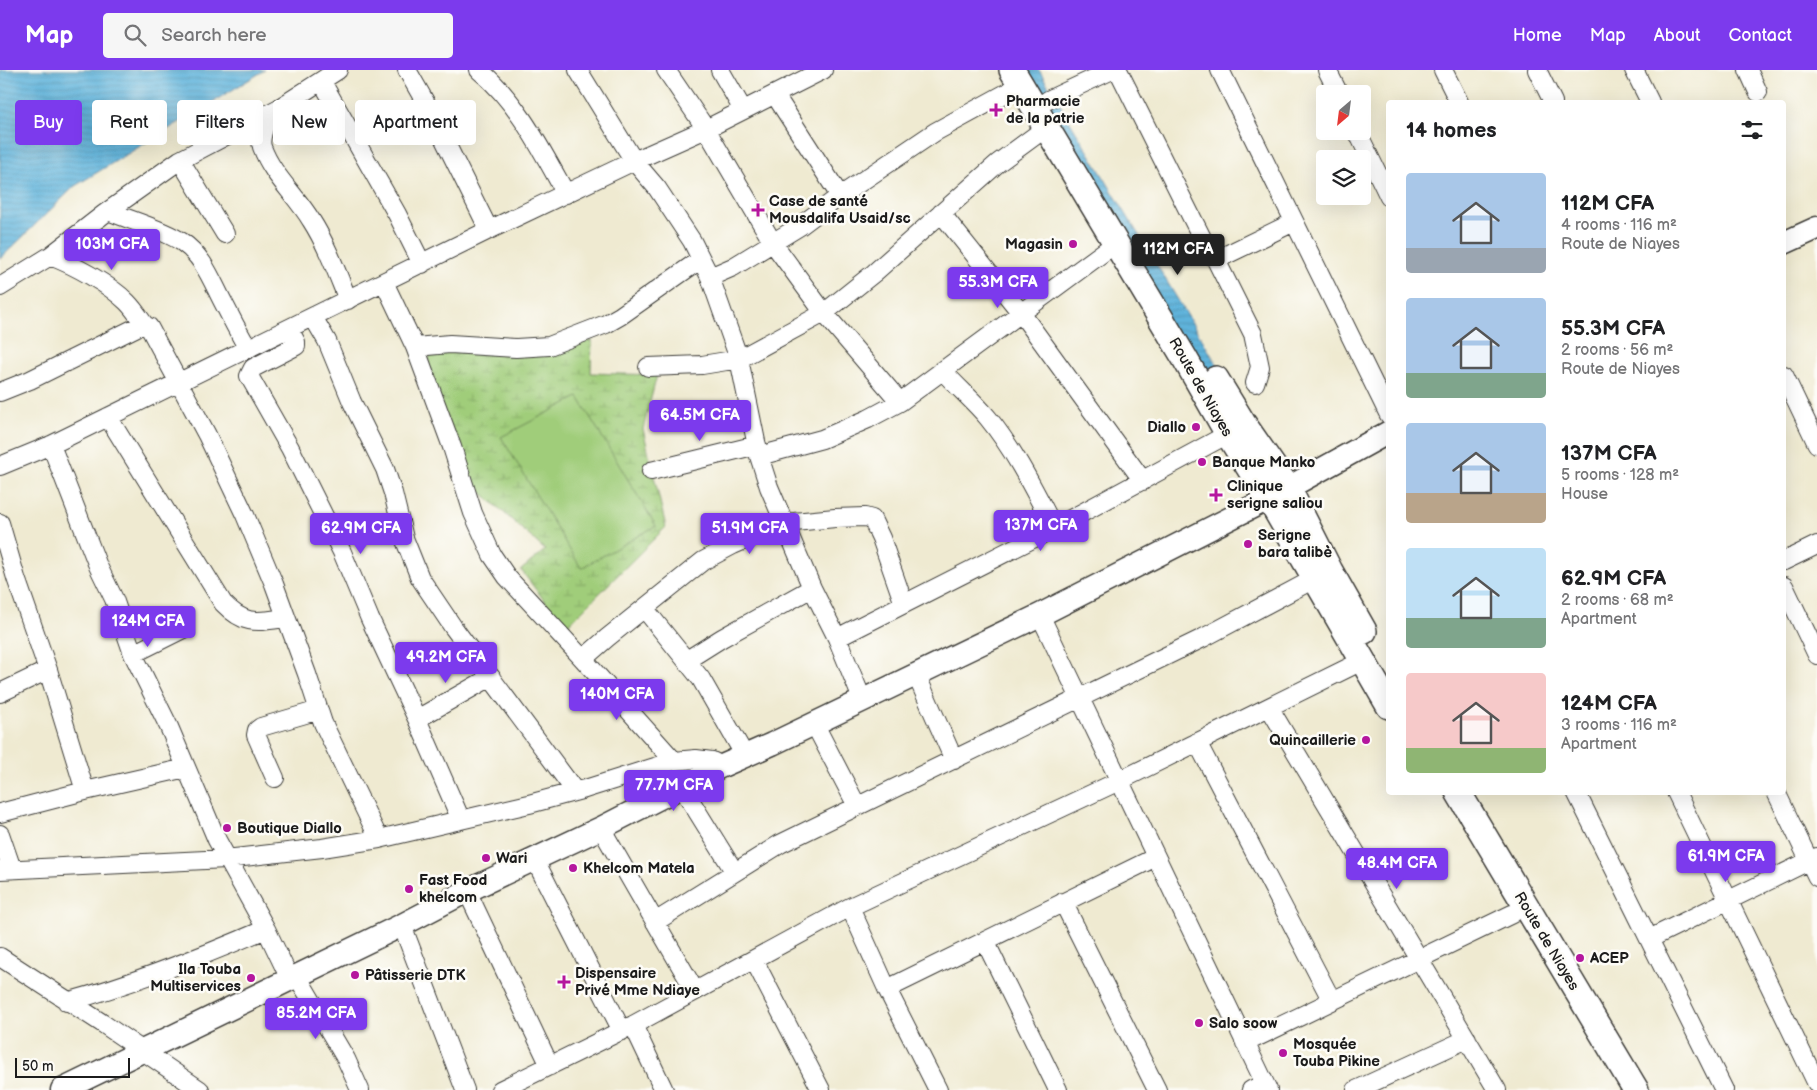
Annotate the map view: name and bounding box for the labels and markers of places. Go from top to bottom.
place label: Pharmacie de la patrie [1006,92,1085,128]
marker: Pharmacie de la patrie [990,104,1002,116]
place label: Case de santé Mousdalifa Usaid/sc [769,192,911,228]
marker: Case de santé Mousdalifa Usaid/sc [751,203,765,217]
pin: 103M CFA [60,228,164,271]
pin: 112M CFA [1126,234,1230,276]
place label: Magasin [1005,235,1063,254]
marker: Magasin [1067,238,1079,250]
pin: 55.3M CFA [941,266,1055,309]
pin: 64.5M CFA [643,400,757,442]
place label: Diallo [1147,418,1186,437]
marker: Diallo [1190,421,1202,433]
place label: Banque Manko [1212,453,1316,472]
marker: Banque Manko [1196,456,1208,468]
place label: Clinique serigne saliou [1227,477,1323,513]
marker: Clinique serigne saliou [1209,488,1223,502]
pin: 137M CFA [989,510,1093,552]
pin: 62.9M CFA [304,512,418,555]
pin: 51.9M CFA [693,512,807,555]
place label: Serigne bara talibè [1258,526,1332,562]
marker: Serigne bara talibè [1242,538,1254,550]
pin: 124M CFA [96,606,200,648]
pin: 49.2M CFA [389,642,503,684]
pin: 140M CFA [565,678,669,721]
place label: Quincaillerie [1269,731,1356,750]
marker: Quincaillerie [1360,734,1372,746]
pin: 77.7M CFA [617,770,731,812]
place label: Boutique Diallo [237,819,342,838]
marker: Boutique Diallo [221,822,233,834]
pin: 61.9M CFA [1669,840,1783,883]
pin: 48.4M CFA [1340,848,1454,890]
place label: Wari [496,849,527,868]
marker: Wari [480,852,492,864]
place label: Khelcom Matela [583,859,695,878]
marker: Khelcom Matela [567,862,579,874]
place label: Fast Food khelcom [419,871,487,907]
marker: Fast Food khelcom [403,883,415,895]
place label: ACEP [1589,949,1629,968]
marker: ACEP [1574,952,1586,964]
place label: Ila Touba Multiservices [150,960,241,996]
place label: Dispensaire Privé Mme Ndiaye [575,964,700,1000]
place label: Pâtisserie DTK [365,966,466,985]
marker: Pâtisserie DTK [349,969,361,981]
marker: Ila Touba Multiservices [245,972,257,984]
marker: Dispensaire Privé Mme Ndiaye [557,975,571,989]
pin: 85.2M CFA [259,998,373,1040]
place label: Salo soow [1209,1014,1278,1033]
marker: Salo soow [1193,1017,1205,1029]
place label: Mosquée Touba Pikine [1293,1035,1380,1071]
marker: Mosquée Touba Pikine [1277,1047,1289,1059]

